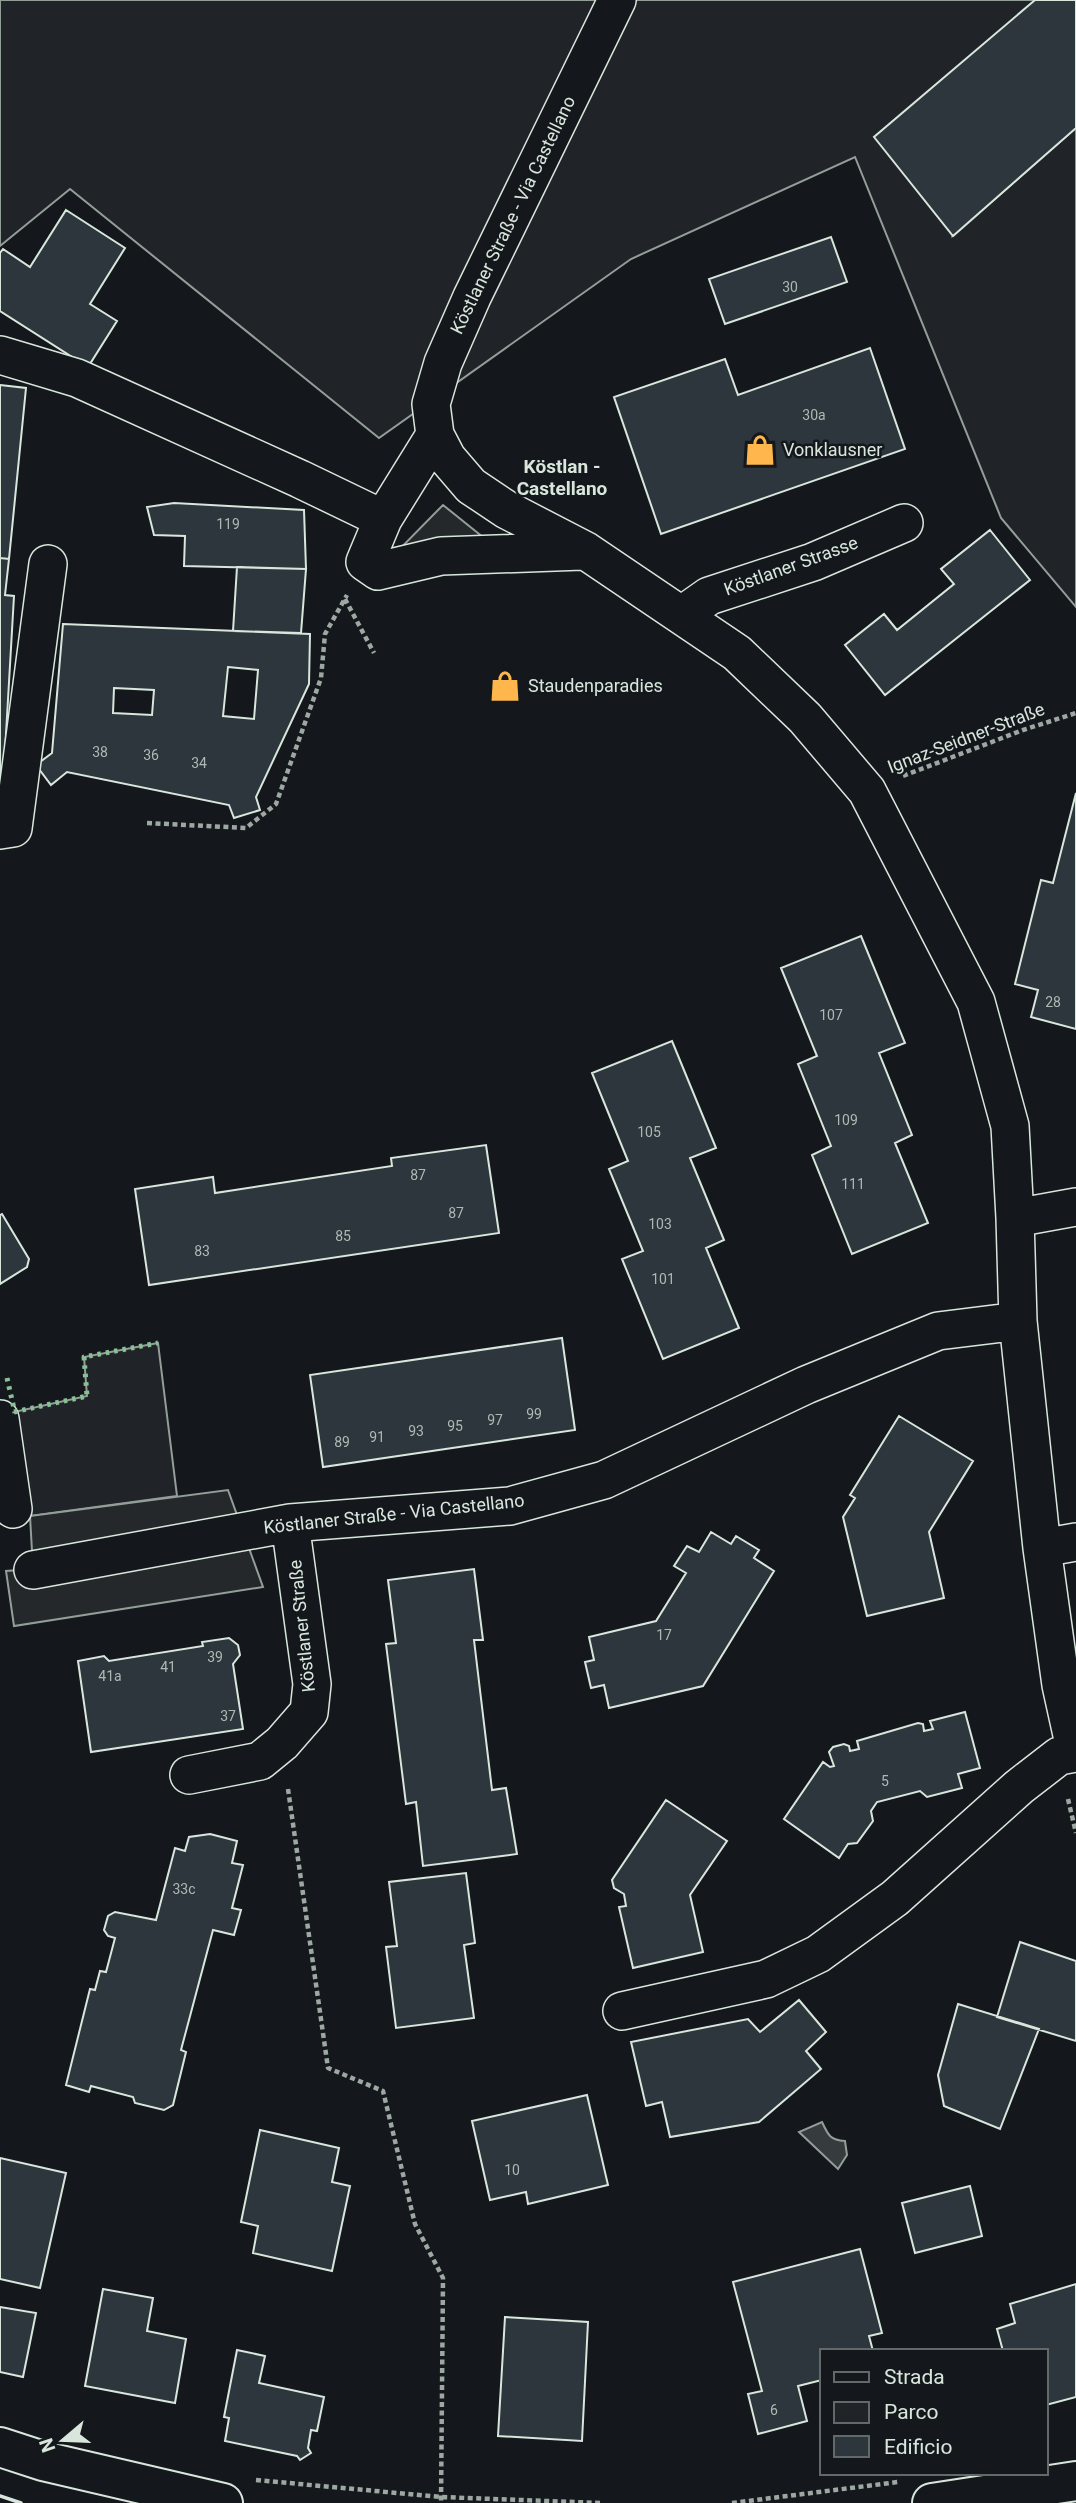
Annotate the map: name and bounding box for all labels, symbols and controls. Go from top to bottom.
street label: Köstlaner Straße - Via Castellano [446,92,579,337]
house number: 30 [782,279,798,295]
house number: 30a [802,407,826,423]
shop icon: Vonklausner [743,433,777,467]
place label: Vonklausner [783,439,882,460]
district label: Köstlan - Castellano [517,455,608,500]
house number: 119 [216,516,240,532]
street label: Köstlaner Strasse [721,532,861,600]
shop icon: Staudenparadies [488,669,522,703]
place label: Staudenparadies [528,675,663,696]
street label: Ignaz-Seidner-Straße [884,698,1047,777]
house number: 38 [92,744,108,760]
house number: 36 [143,747,159,763]
house number: 34 [191,755,207,771]
house number: 28 [1045,994,1061,1010]
house number: 107 [819,1007,843,1023]
house number: 109 [834,1112,858,1128]
house number: 105 [637,1124,661,1140]
house number: 87 [410,1167,426,1183]
house number: 111 [841,1176,865,1192]
house number: 87 [448,1205,464,1221]
house number: 103 [648,1216,672,1232]
house number: 85 [335,1228,351,1244]
house number: 83 [194,1243,210,1259]
house number: 101 [651,1271,675,1287]
house number: 99 [526,1406,542,1422]
house number: 97 [487,1412,503,1428]
house number: 95 [447,1418,463,1434]
house number: 93 [408,1423,424,1439]
house number: 91 [369,1429,385,1445]
house number: 89 [334,1434,350,1450]
street label: Köstlaner Straße - Via Castellano [263,1489,525,1538]
street label: Köstlaner Straße [284,1559,319,1693]
house number: 17 [656,1627,672,1643]
house number: 39 [207,1649,223,1665]
house number: 41 [160,1659,176,1675]
house number: 41a [98,1668,122,1684]
house number: 37 [220,1708,236,1724]
house number: 5 [881,1773,889,1789]
house number: 33c [172,1881,196,1897]
house number: 10 [504,2162,520,2178]
legend [820,2349,1048,2475]
text: Strada [884,2365,945,2389]
text: Parco [884,2400,938,2424]
house number: 6 [770,2402,778,2418]
north arrow [28,2405,98,2475]
text: N [34,2435,60,2455]
text: Edificio [884,2435,952,2459]

